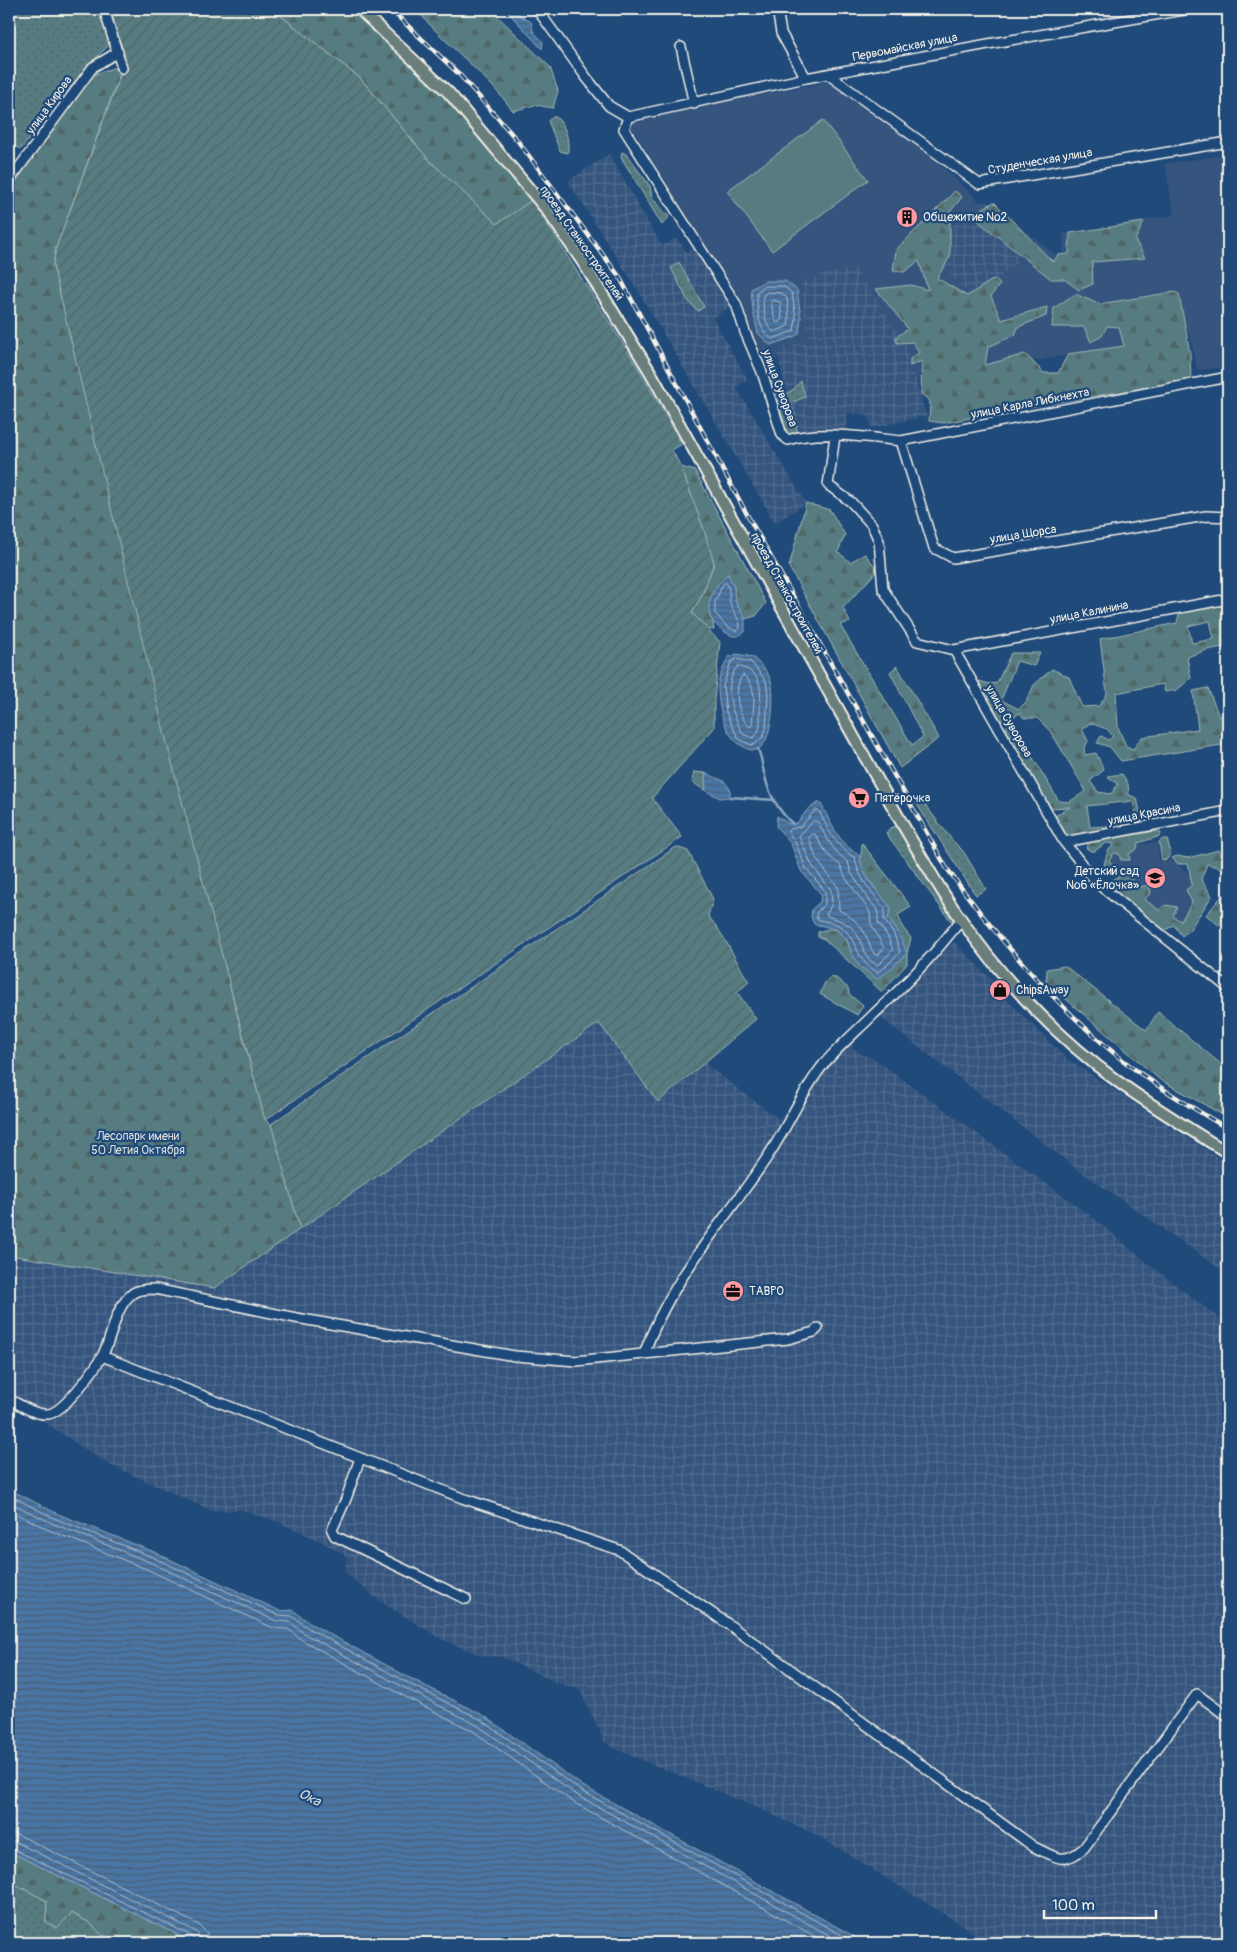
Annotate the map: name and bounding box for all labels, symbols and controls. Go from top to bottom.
street label: Первомайская улица [851,30,959,65]
street label: улица Кирова [23,73,76,138]
street label: Студенческая улица [987,145,1094,178]
street label: проезд Станкостроителей [536,183,627,304]
building icon: Общежитие №2 [895,205,919,229]
place label: Общежитие №2 [923,210,1008,225]
street label: улица Суворова [758,347,801,429]
street label: улица Карла Либкнехта [969,385,1091,423]
street label: улица Щорса [988,522,1058,547]
street label: проезд Станкостроителей [747,530,826,657]
street label: улица Калинина [1048,597,1130,628]
street label: улица Суворова [981,682,1036,760]
supermarket icon: Пятёрочка [847,786,871,810]
place label: Пятёрочка [875,791,931,806]
street label: улица Красина [1106,800,1182,829]
place label: Детский сад №6 «Ёлочка» [1066,864,1140,893]
school or university icon: Детский сад №6 «Ёлочка» [1143,866,1167,890]
shop icon: ChipsAway [988,978,1012,1002]
place label: ChipsAway [1016,983,1069,998]
park label: Лесопарк имени 50 Летия Октября [91,1129,185,1158]
office icon: ТАВРО [721,1279,745,1303]
place label: ТАВРО [749,1284,784,1299]
water label: Ока [296,1785,325,1811]
scale bar [1044,1887,1157,1919]
text: 100 m [1052,1896,1095,1915]

